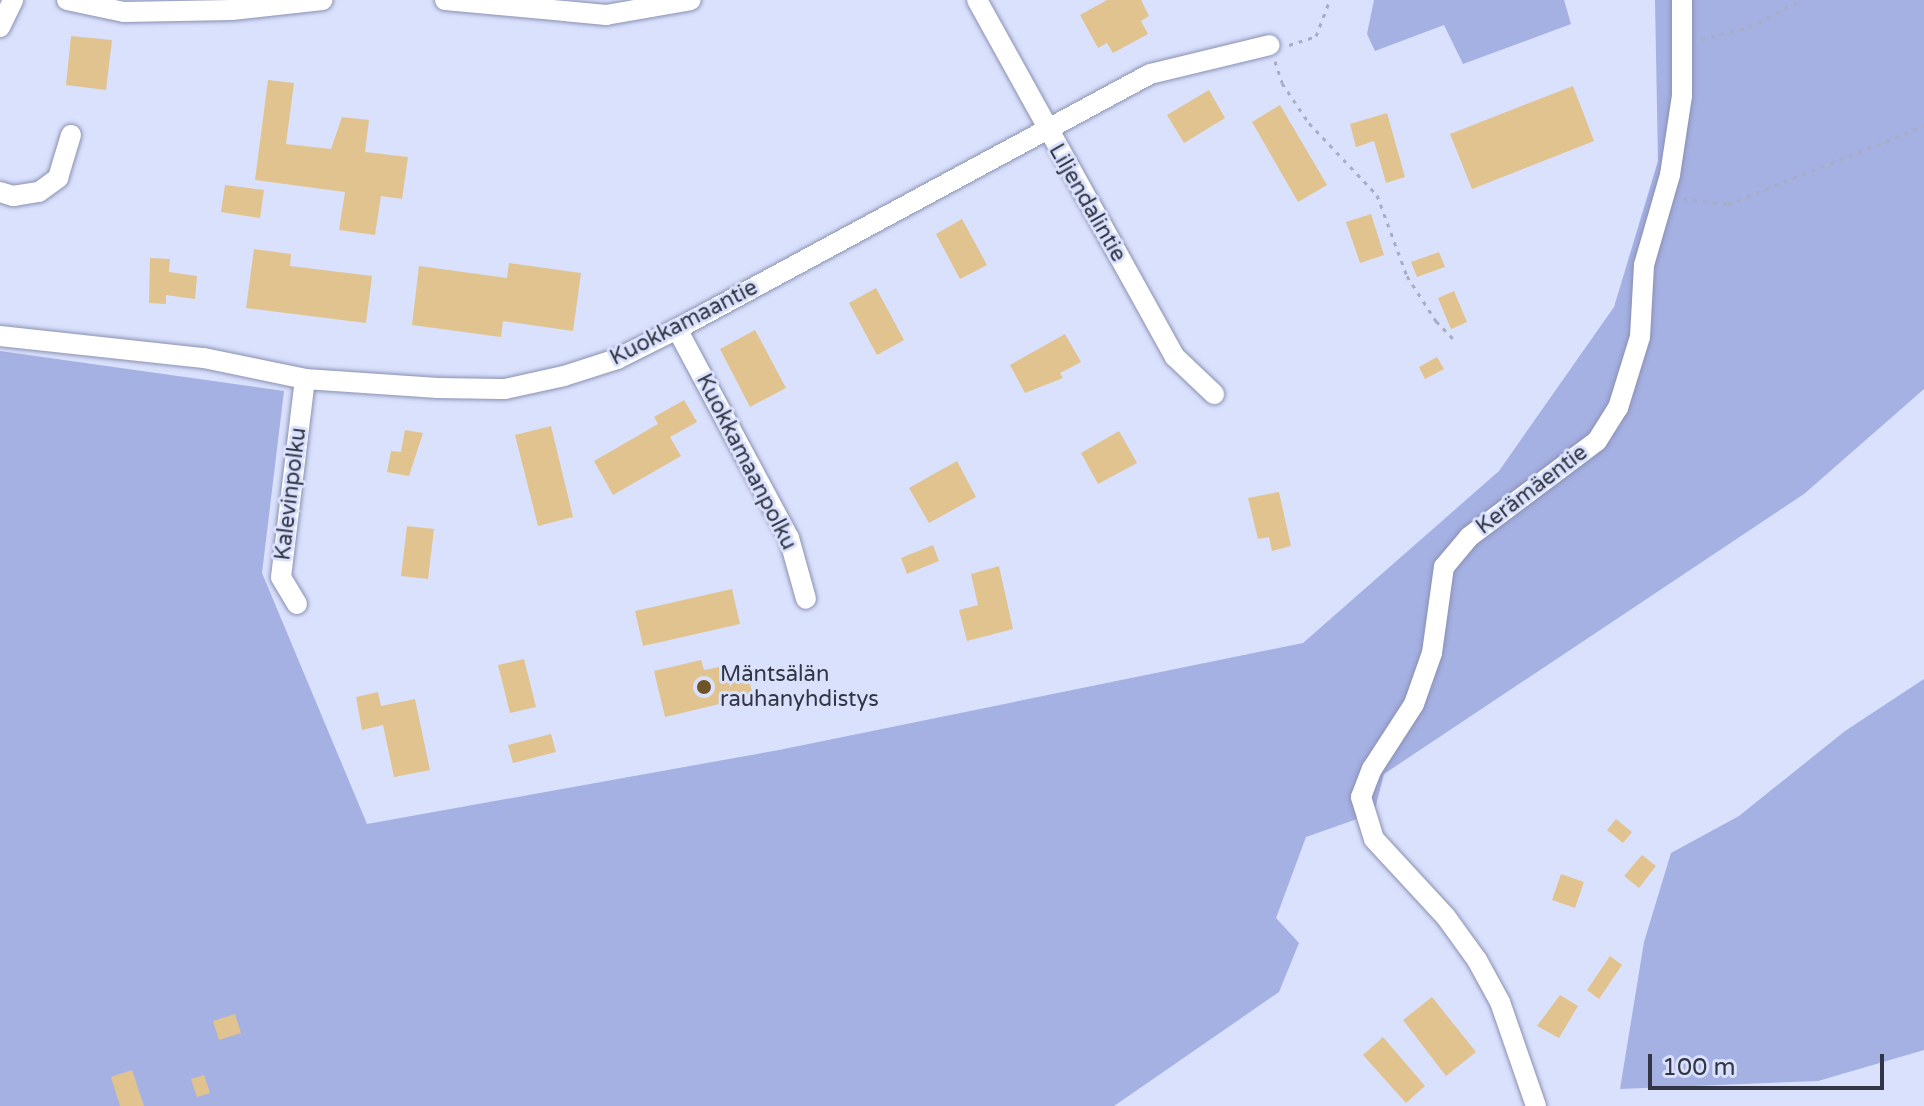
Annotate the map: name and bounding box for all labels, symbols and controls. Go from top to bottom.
street label: Liljendalintie [1043,139,1131,267]
street label: Kuokkamaantie [606,274,762,372]
street label: Kuokkamaanpolku [690,370,802,554]
street label: Kalevinpolku [270,426,312,562]
street label: Kerämäentie [1471,440,1593,540]
place label: Mäntsälän rauhanyhdistys [720,661,879,712]
marker: Mäntsälän rauhanyhdistys [695,678,713,696]
scale bar [1652,1038,1888,1088]
text: 100 m [1662,1053,1736,1082]

